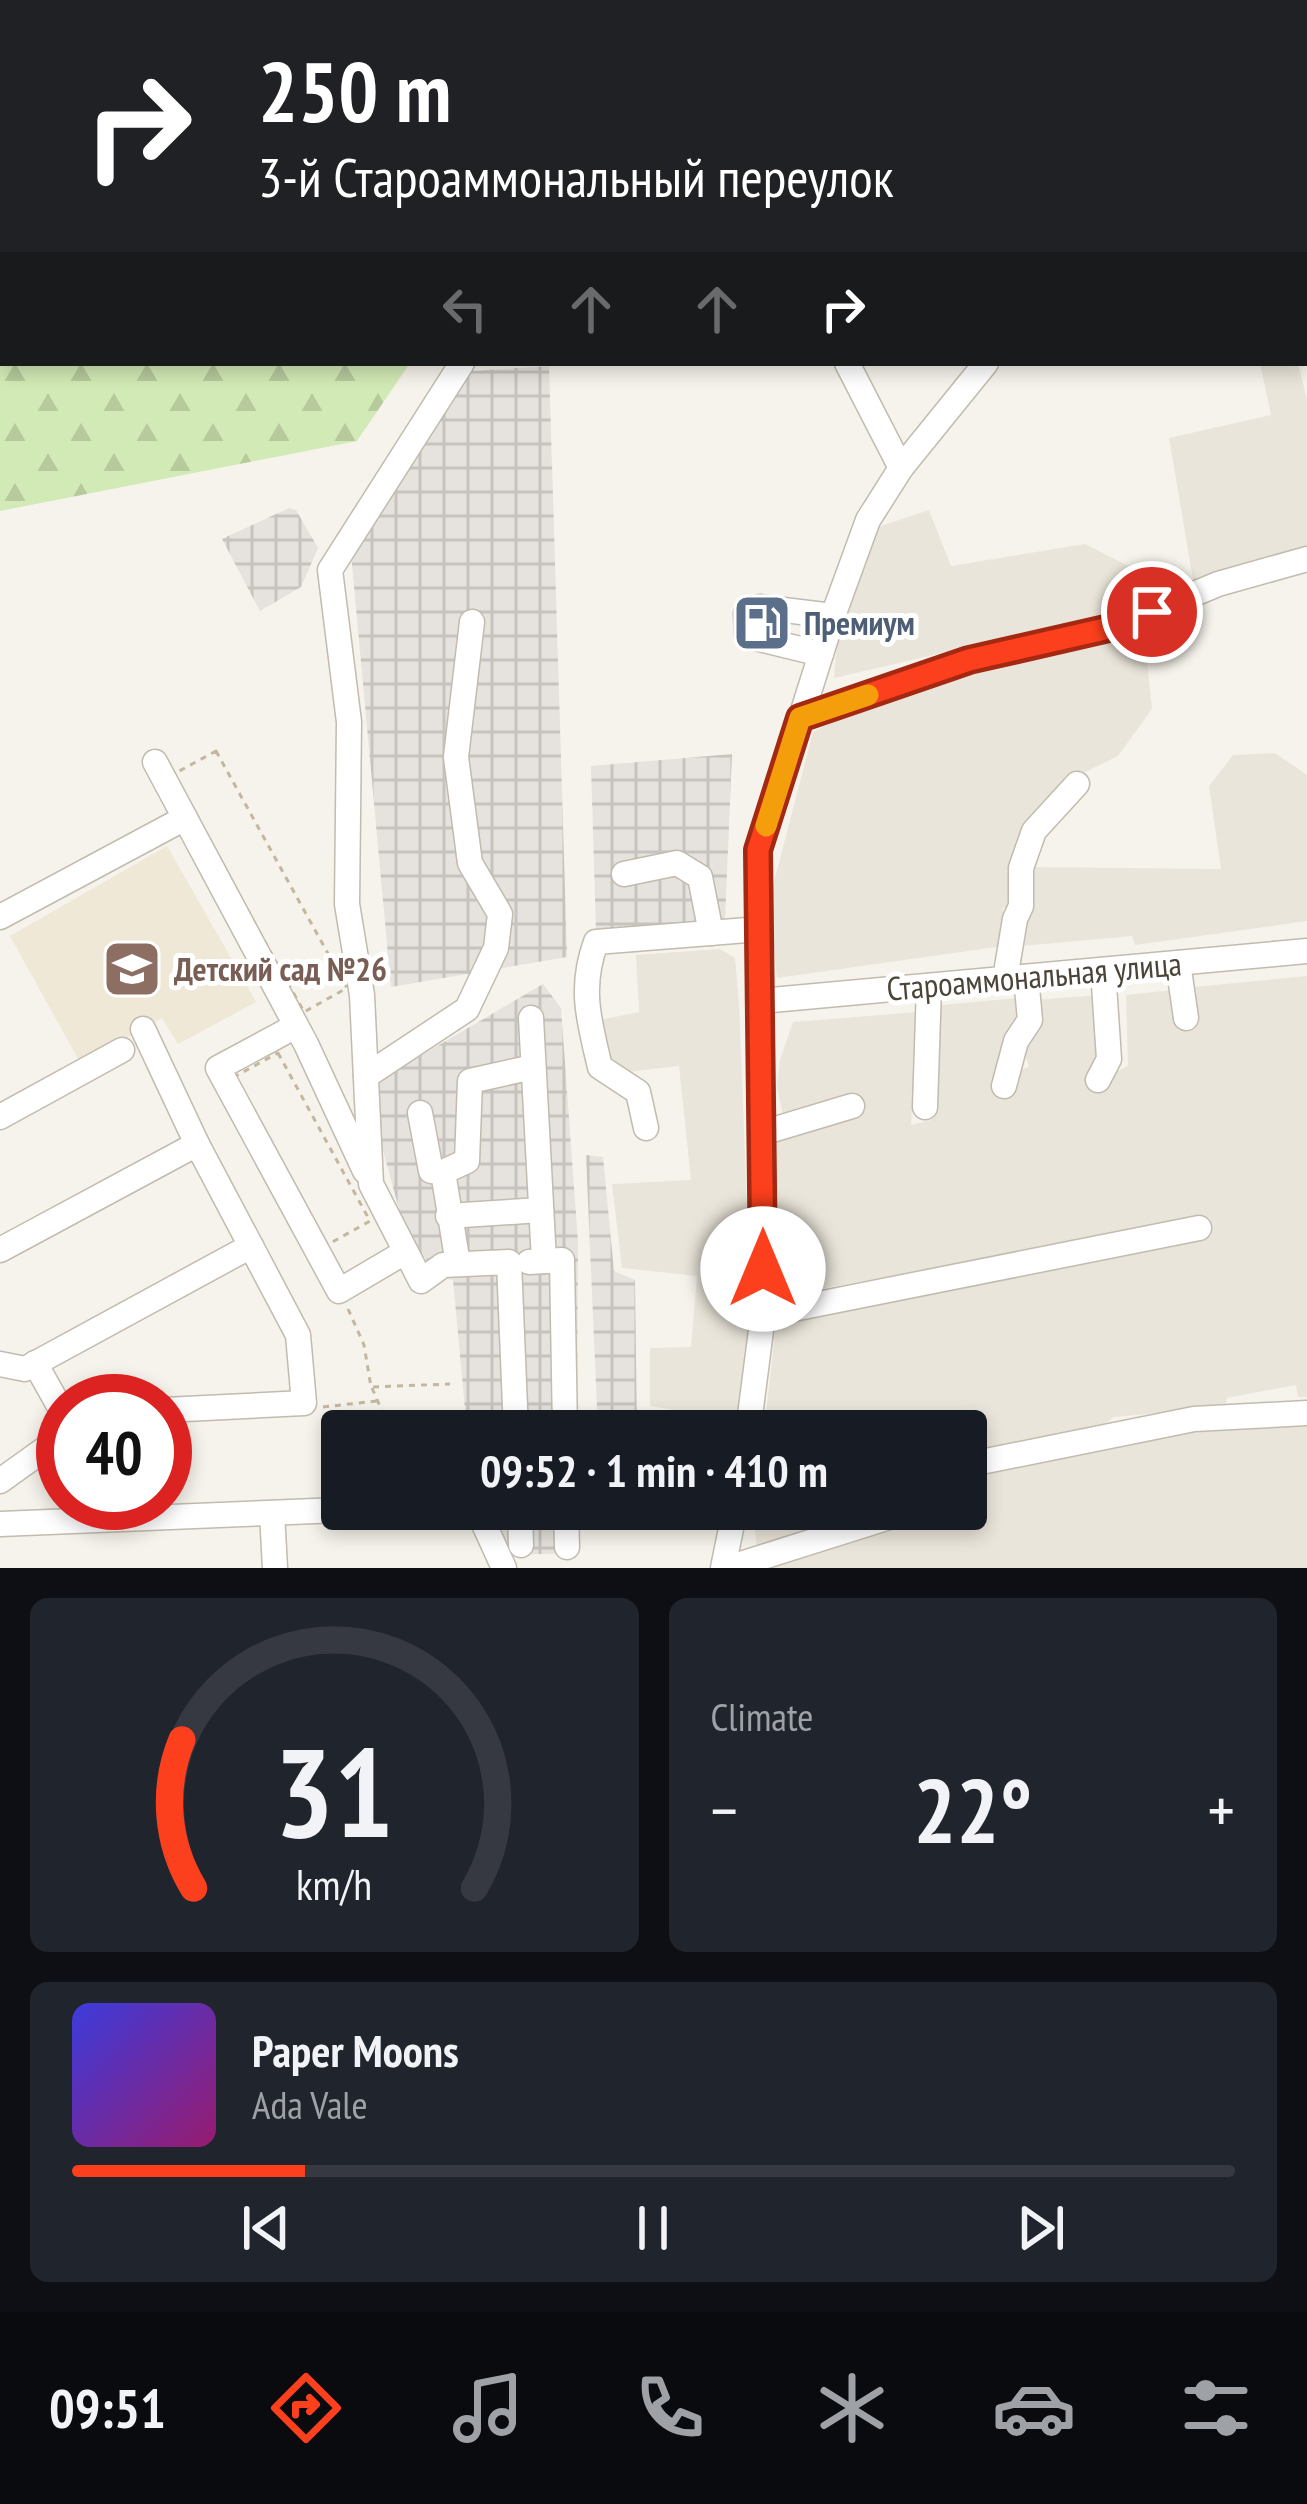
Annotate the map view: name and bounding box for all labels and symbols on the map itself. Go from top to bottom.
pin [1101,561,1203,663]
fuel station icon: Премиум [731,592,793,654]
place label: Премиум [804,601,915,644]
school or university icon: Детский сад №26 [101,938,163,1000]
street label: Староаммональная улица [885,941,1183,1010]
place label: Детский сад №26 [174,947,387,990]
position arrow [700,1206,826,1332]
speed limit sign: 40 [36,1374,192,1530]

